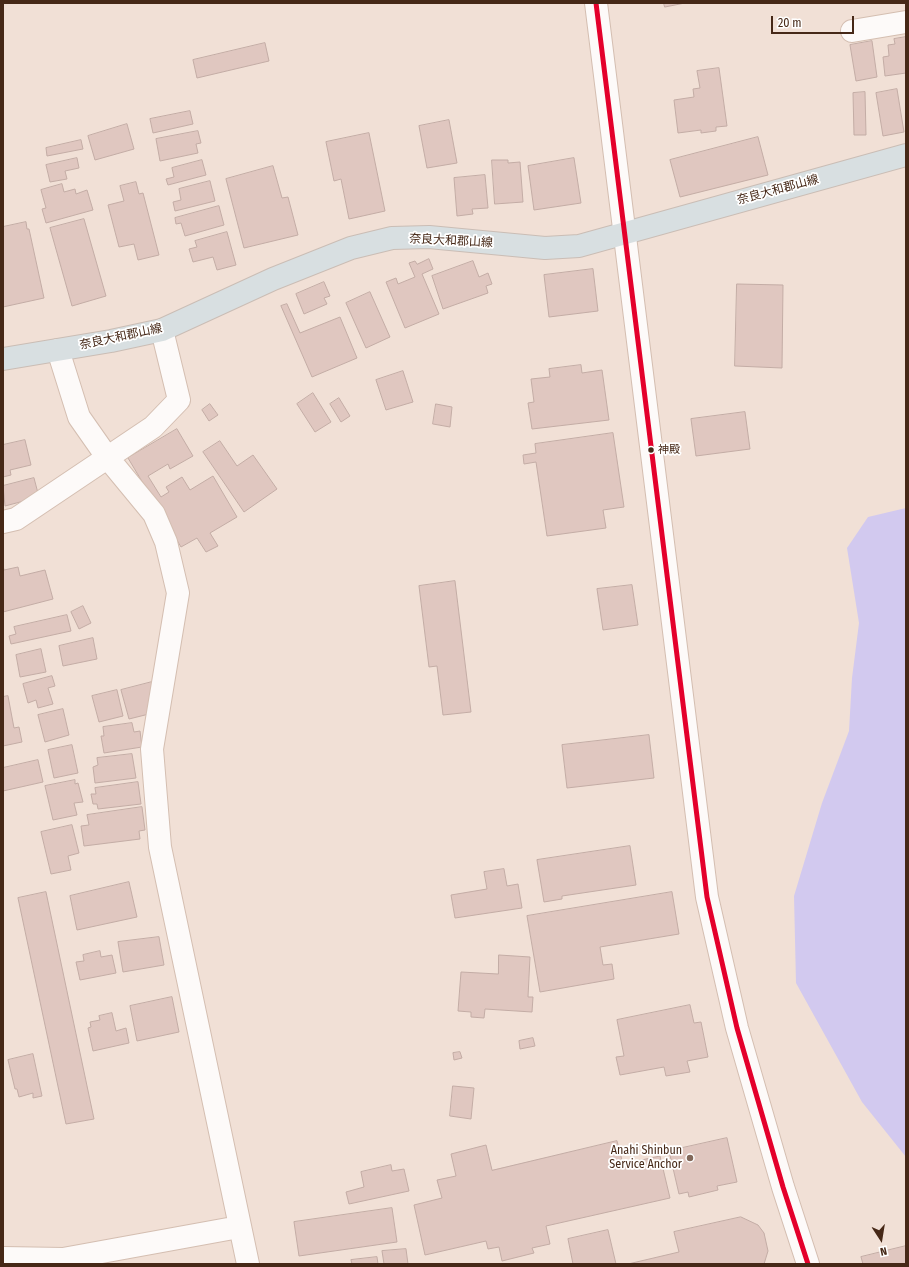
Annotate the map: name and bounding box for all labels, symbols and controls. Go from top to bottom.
scale bar [773,8,856,34]
text: 20 m [778,16,802,30]
street label: 奈良大和郡山線 [736,172,820,208]
street label: 奈良大和郡山線 [409,232,493,250]
street label: 奈良大和郡山線 [78,321,164,353]
place label: 神殿 [658,443,680,457]
marker: 神殿 [646,445,656,455]
place label: Anahi Shinbun Service Anchor [609,1144,682,1172]
marker: Anahi Shinbun Service Anchor [685,1153,695,1163]
north arrow [861,1219,901,1259]
text: N [879,1244,888,1258]

